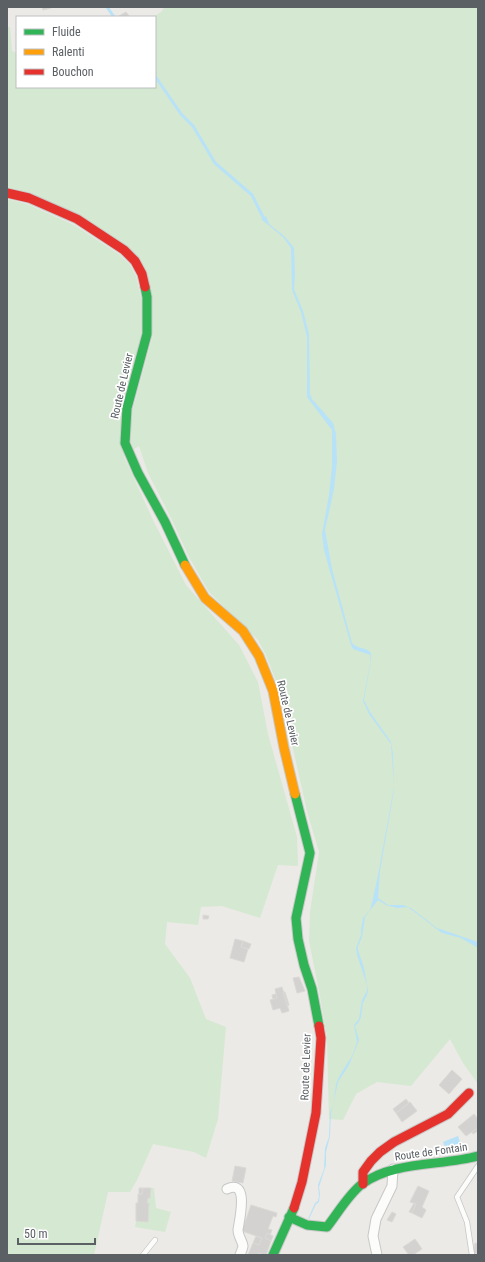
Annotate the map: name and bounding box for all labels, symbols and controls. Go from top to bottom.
legend [16,16,156,88]
text: Fluide [52,25,81,39]
text: Ralenti [52,45,85,59]
text: Bouchon [52,65,94,79]
street label: Route de Levier [108,351,136,420]
street label: Route de Levier [274,679,302,748]
street label: Route de Levier [298,1033,314,1101]
street label: Route de Fontain [394,1140,468,1164]
scale bar [18,1220,95,1246]
text: 50 m [24,1227,48,1241]

